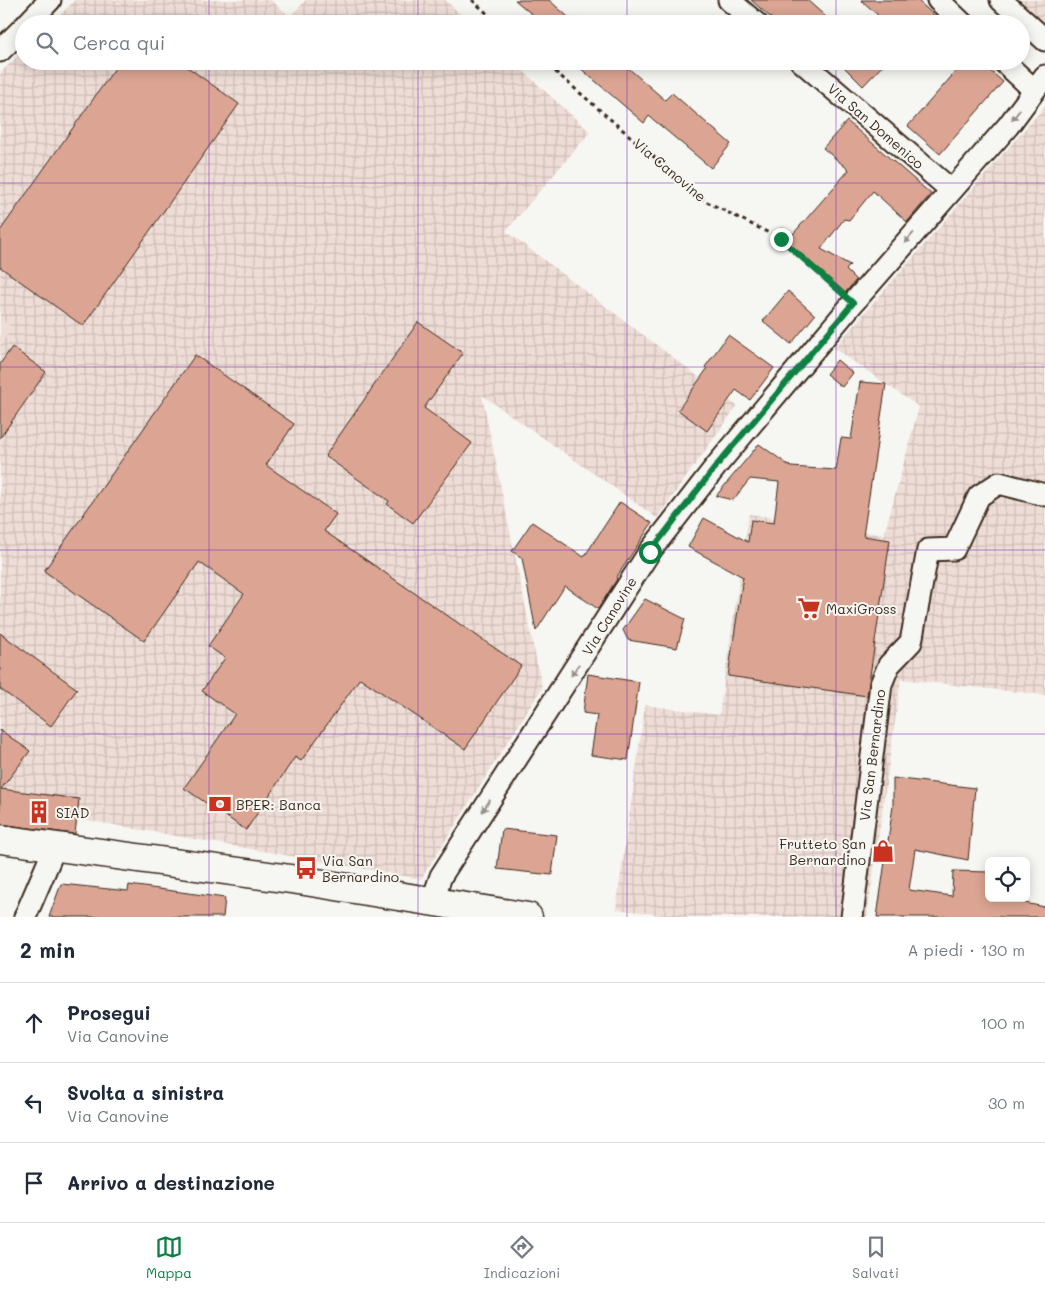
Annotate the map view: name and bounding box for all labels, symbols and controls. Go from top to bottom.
search box [15,15,1030,70]
icon: search [33,29,61,57]
text: Cerca qui [73,30,165,55]
street label: Via San Domenico [824,79,928,173]
one-way arrow [1010,108,1021,121]
street label: Via Canovine [630,134,710,206]
route end [770,228,793,251]
one-way arrow [904,232,915,245]
route start [639,541,662,564]
street label: Via Canovine [577,573,641,659]
supermarket icon: MaxiGross [796,595,822,621]
place label: MaxiGross [826,599,897,618]
one-way arrow [570,663,579,677]
street label: Via San Bernardino [854,688,890,822]
bank icon: BPER: Banca [207,791,233,817]
place label: BPER: Banca [236,795,321,814]
building icon: SIAD [26,799,52,825]
one-way arrow [481,800,491,813]
place label: SIAD [56,803,89,822]
place label: Frutteto San Bernardino [779,834,866,869]
shop icon: Frutteto San Bernardino [870,838,896,864]
place label: Via San Bernardino [322,851,399,886]
bus stop icon: Via San Bernardino [293,855,319,881]
map controls [985,857,1030,902]
button: locate [985,857,1030,902]
text: 2 min [20,936,75,963]
text: A piedi · 130 m [908,939,1025,960]
text: Prosegui [67,1000,151,1025]
icon: ahead [20,1009,48,1037]
text: 100 m [980,1012,1025,1033]
text: Via Canovine [67,1025,169,1046]
text: Svolta a sinistra [67,1080,224,1105]
icon: left [20,1089,48,1117]
text: 30 m [988,1092,1025,1113]
text: Via Canovine [67,1105,169,1126]
icon: arrive [20,1169,48,1197]
text: Arrivo a destinazione [67,1170,275,1195]
tab: Mappa [146,1233,192,1282]
tab: Indicazioni [484,1233,560,1282]
tab: Salvati [852,1233,899,1282]

